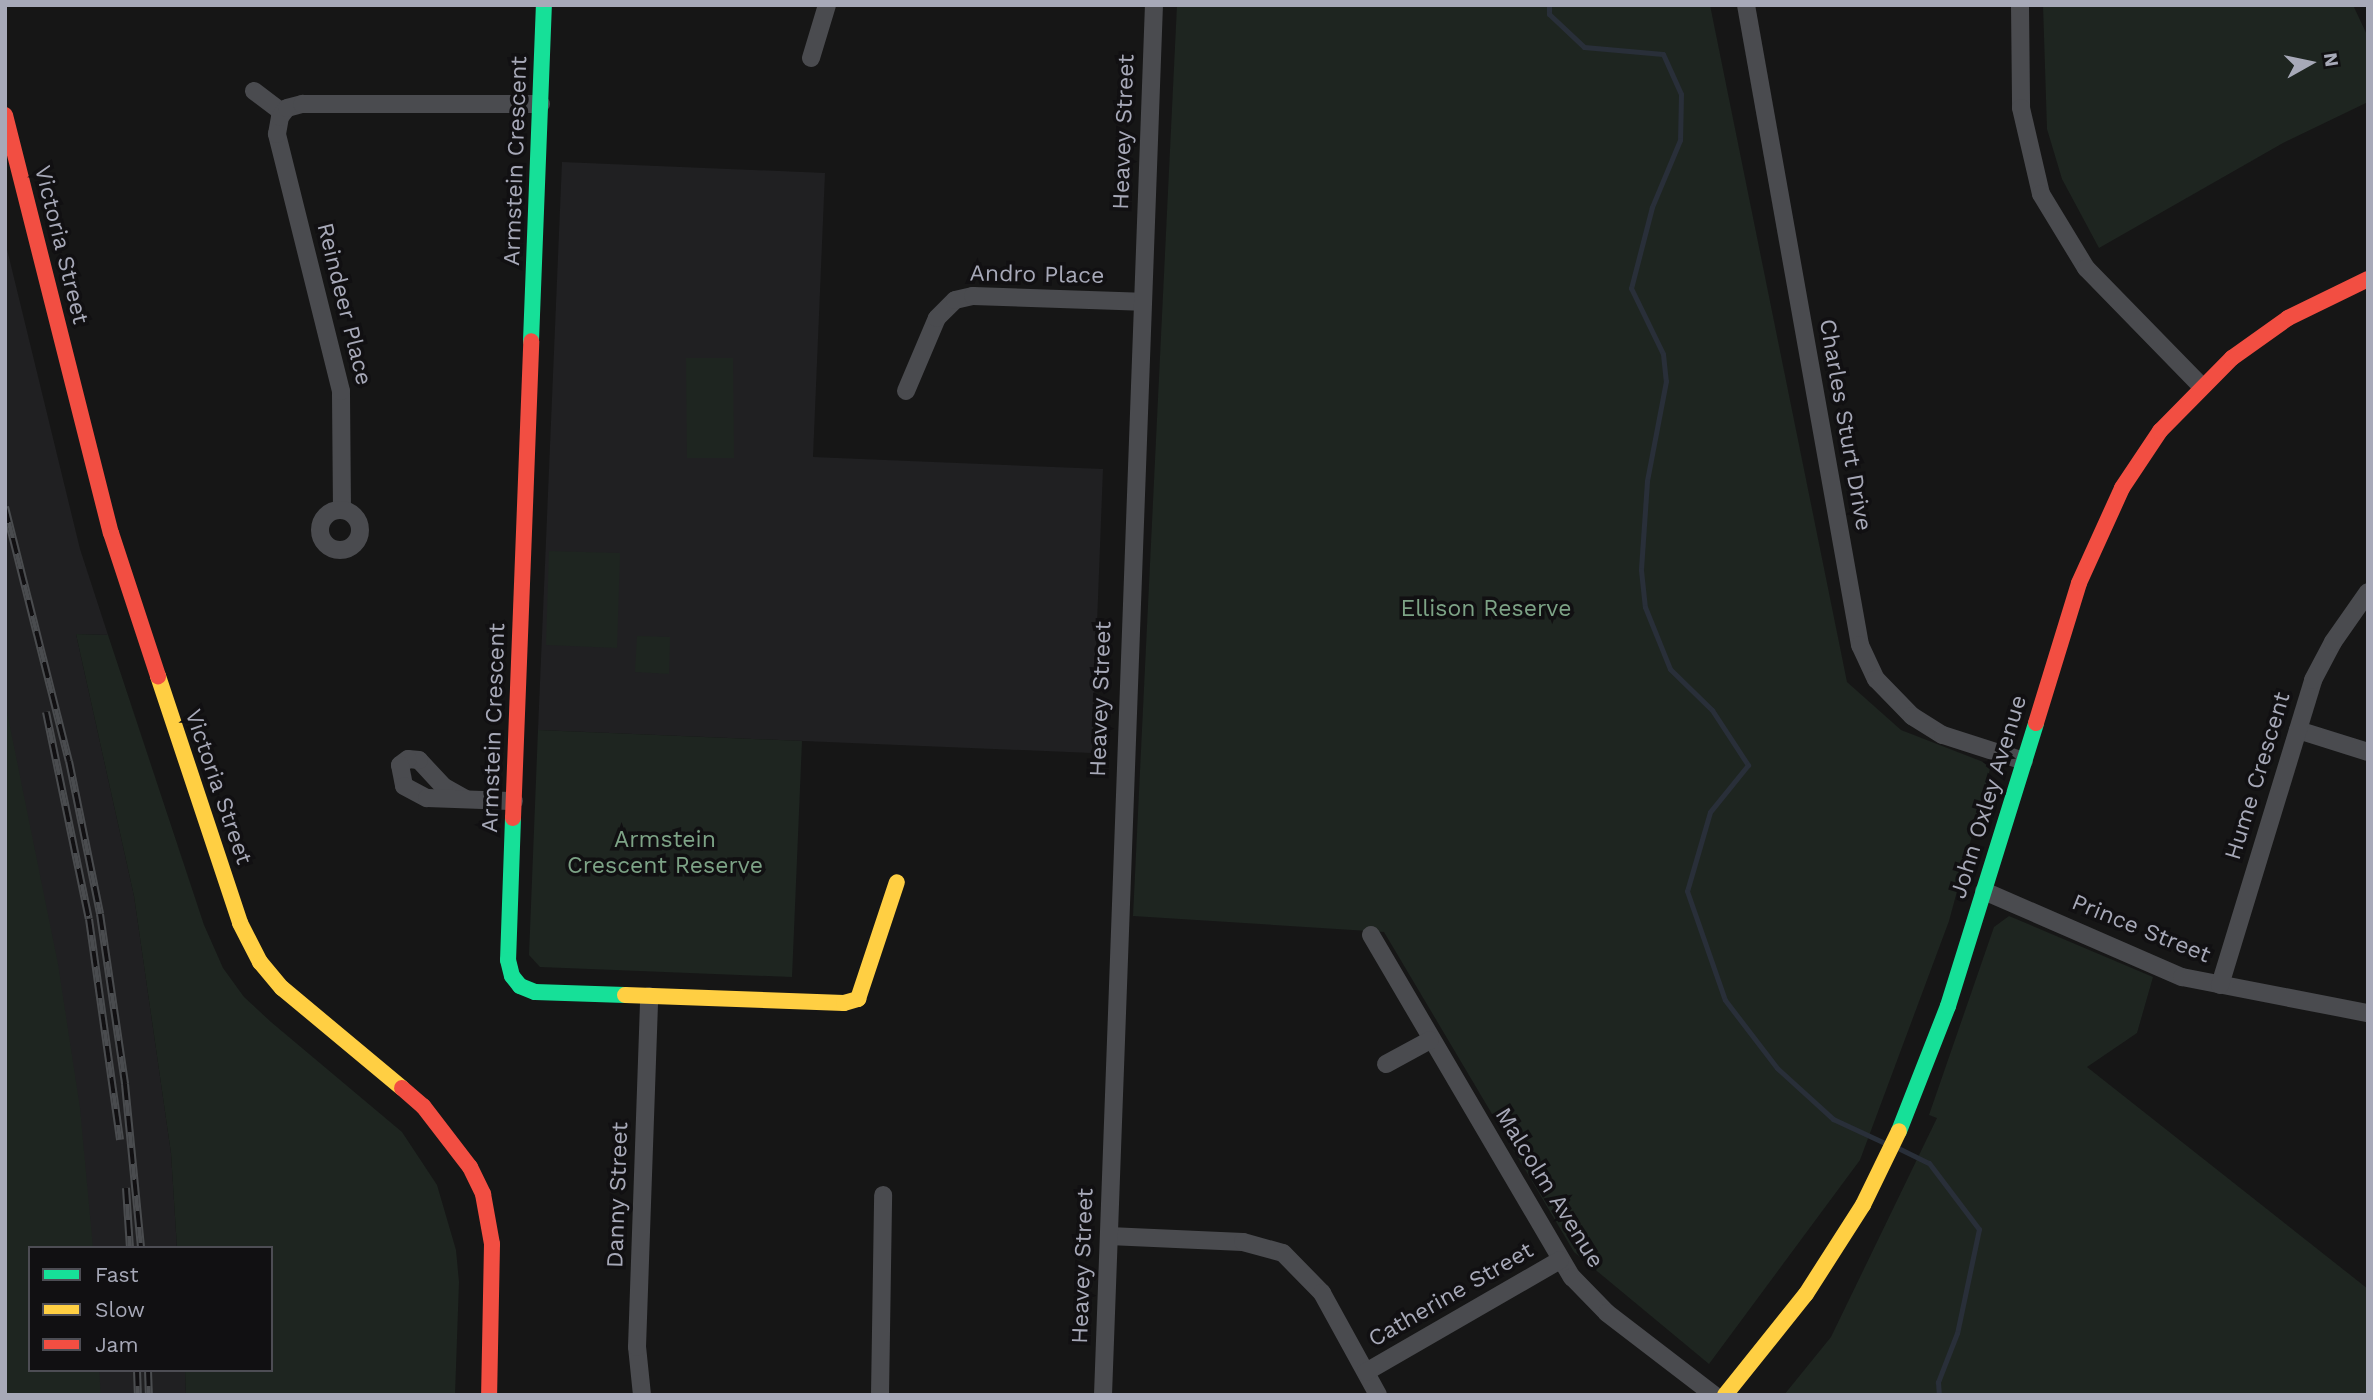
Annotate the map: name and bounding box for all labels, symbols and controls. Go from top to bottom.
north arrow [2275,28,2345,98]
text: N [2319,51,2344,68]
street label: Heavey Street [1107,53,1141,211]
street label: Armstein Crescent [499,56,533,266]
street label: Victoria Street [28,163,94,327]
street label: Reindeer Place [310,220,378,388]
street label: Andro Place [969,260,1105,290]
street label: Charles Sturt Drive [1813,317,1877,533]
park label: Ellison Reserve [1400,595,1572,623]
street label: Heavey Street [1084,620,1118,778]
street label: Armstein Crescent [477,623,511,833]
street label: Hume Crescent [2219,689,2297,863]
street label: John Oxley Avenue [1945,691,2033,903]
street label: Victoria Street [178,705,258,869]
park label: Armstein Crescent Reserve [567,826,763,880]
street label: Prince Street [2068,889,2214,969]
street label: Malcolm Avenue [1488,1103,1610,1273]
street label: Danny Street [602,1121,634,1269]
street label: Heavey Street [1066,1187,1100,1345]
street label: Catherine Street [1364,1237,1538,1353]
legend [28,1246,273,1372]
text: Fast [95,1262,139,1287]
text: Slow [95,1297,145,1322]
text: Jam [95,1332,138,1357]

